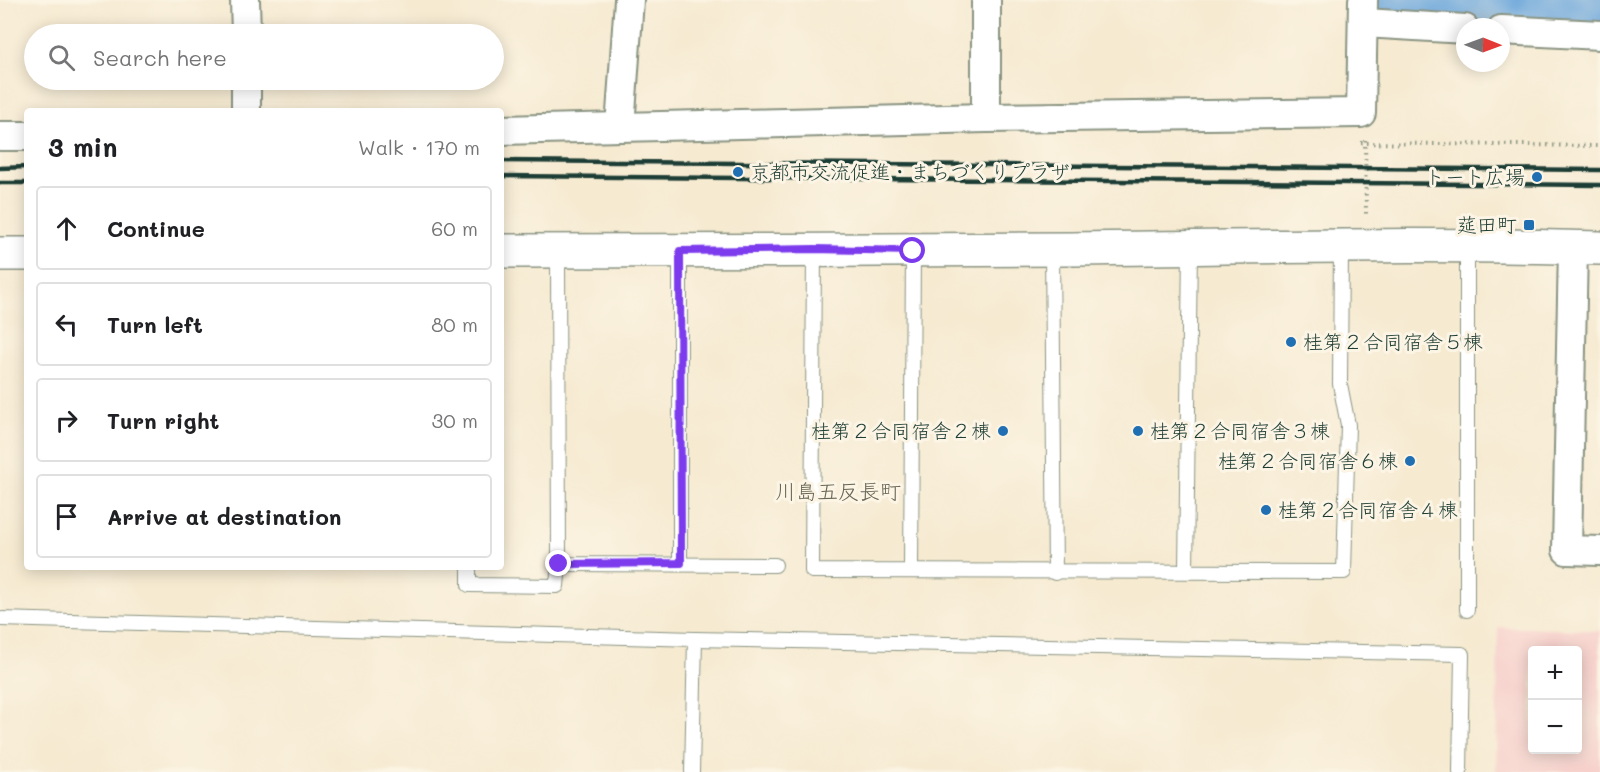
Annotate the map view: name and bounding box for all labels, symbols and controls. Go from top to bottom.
north arrow [1456,18,1510,72]
search box [24,24,504,90]
icon: search [45,41,78,74]
text: Search here [93,43,227,72]
text: 3 min [48,130,117,164]
text: Walk · 170 m [358,134,480,160]
place label: 京都市交流促進・まちづくりプラザ [750,158,1070,184]
place label: トート広場 [1425,163,1525,189]
marker: 京都市交流促進・まちづくりプラザ [731,165,745,179]
marker: トート広場 [1530,170,1544,184]
place label: 莚田町 [1457,211,1517,237]
icon: ahead [50,212,83,245]
text: Continue [107,214,205,243]
text: 60 m [431,215,478,241]
marker: 莚田町 [1522,218,1536,232]
route start [899,237,925,263]
icon: left [50,308,83,341]
text: Turn left [107,310,203,339]
text: 80 m [431,311,478,337]
place label: 桂第２合同宿舎５棟 [1303,328,1483,354]
marker: 桂第２合同宿舎５棟 [1284,335,1298,349]
icon: right [50,404,83,437]
text: Turn right [107,406,219,435]
text: 30 m [432,407,478,433]
place label: 桂第２合同宿舎２棟 [811,417,991,443]
place label: 桂第２合同宿舎３棟 [1150,417,1330,443]
marker: 桂第２合同宿舎２棟 [996,424,1010,438]
marker: 桂第２合同宿舎３棟 [1131,424,1145,438]
place label: 桂第２合同宿舎６棟 [1218,447,1398,473]
marker: 桂第２合同宿舎６棟 [1403,454,1417,468]
district label: 川島五反長町 [775,477,901,504]
place label: 桂第２合同宿舎４棟 [1278,496,1458,522]
icon: arrive [50,500,83,533]
text: Arrive at destination [107,502,342,531]
marker: 桂第２合同宿舎４棟 [1259,503,1273,517]
route end [545,550,571,576]
map controls [1528,646,1582,754]
button: + [1528,646,1582,700]
button: − [1528,700,1582,754]

